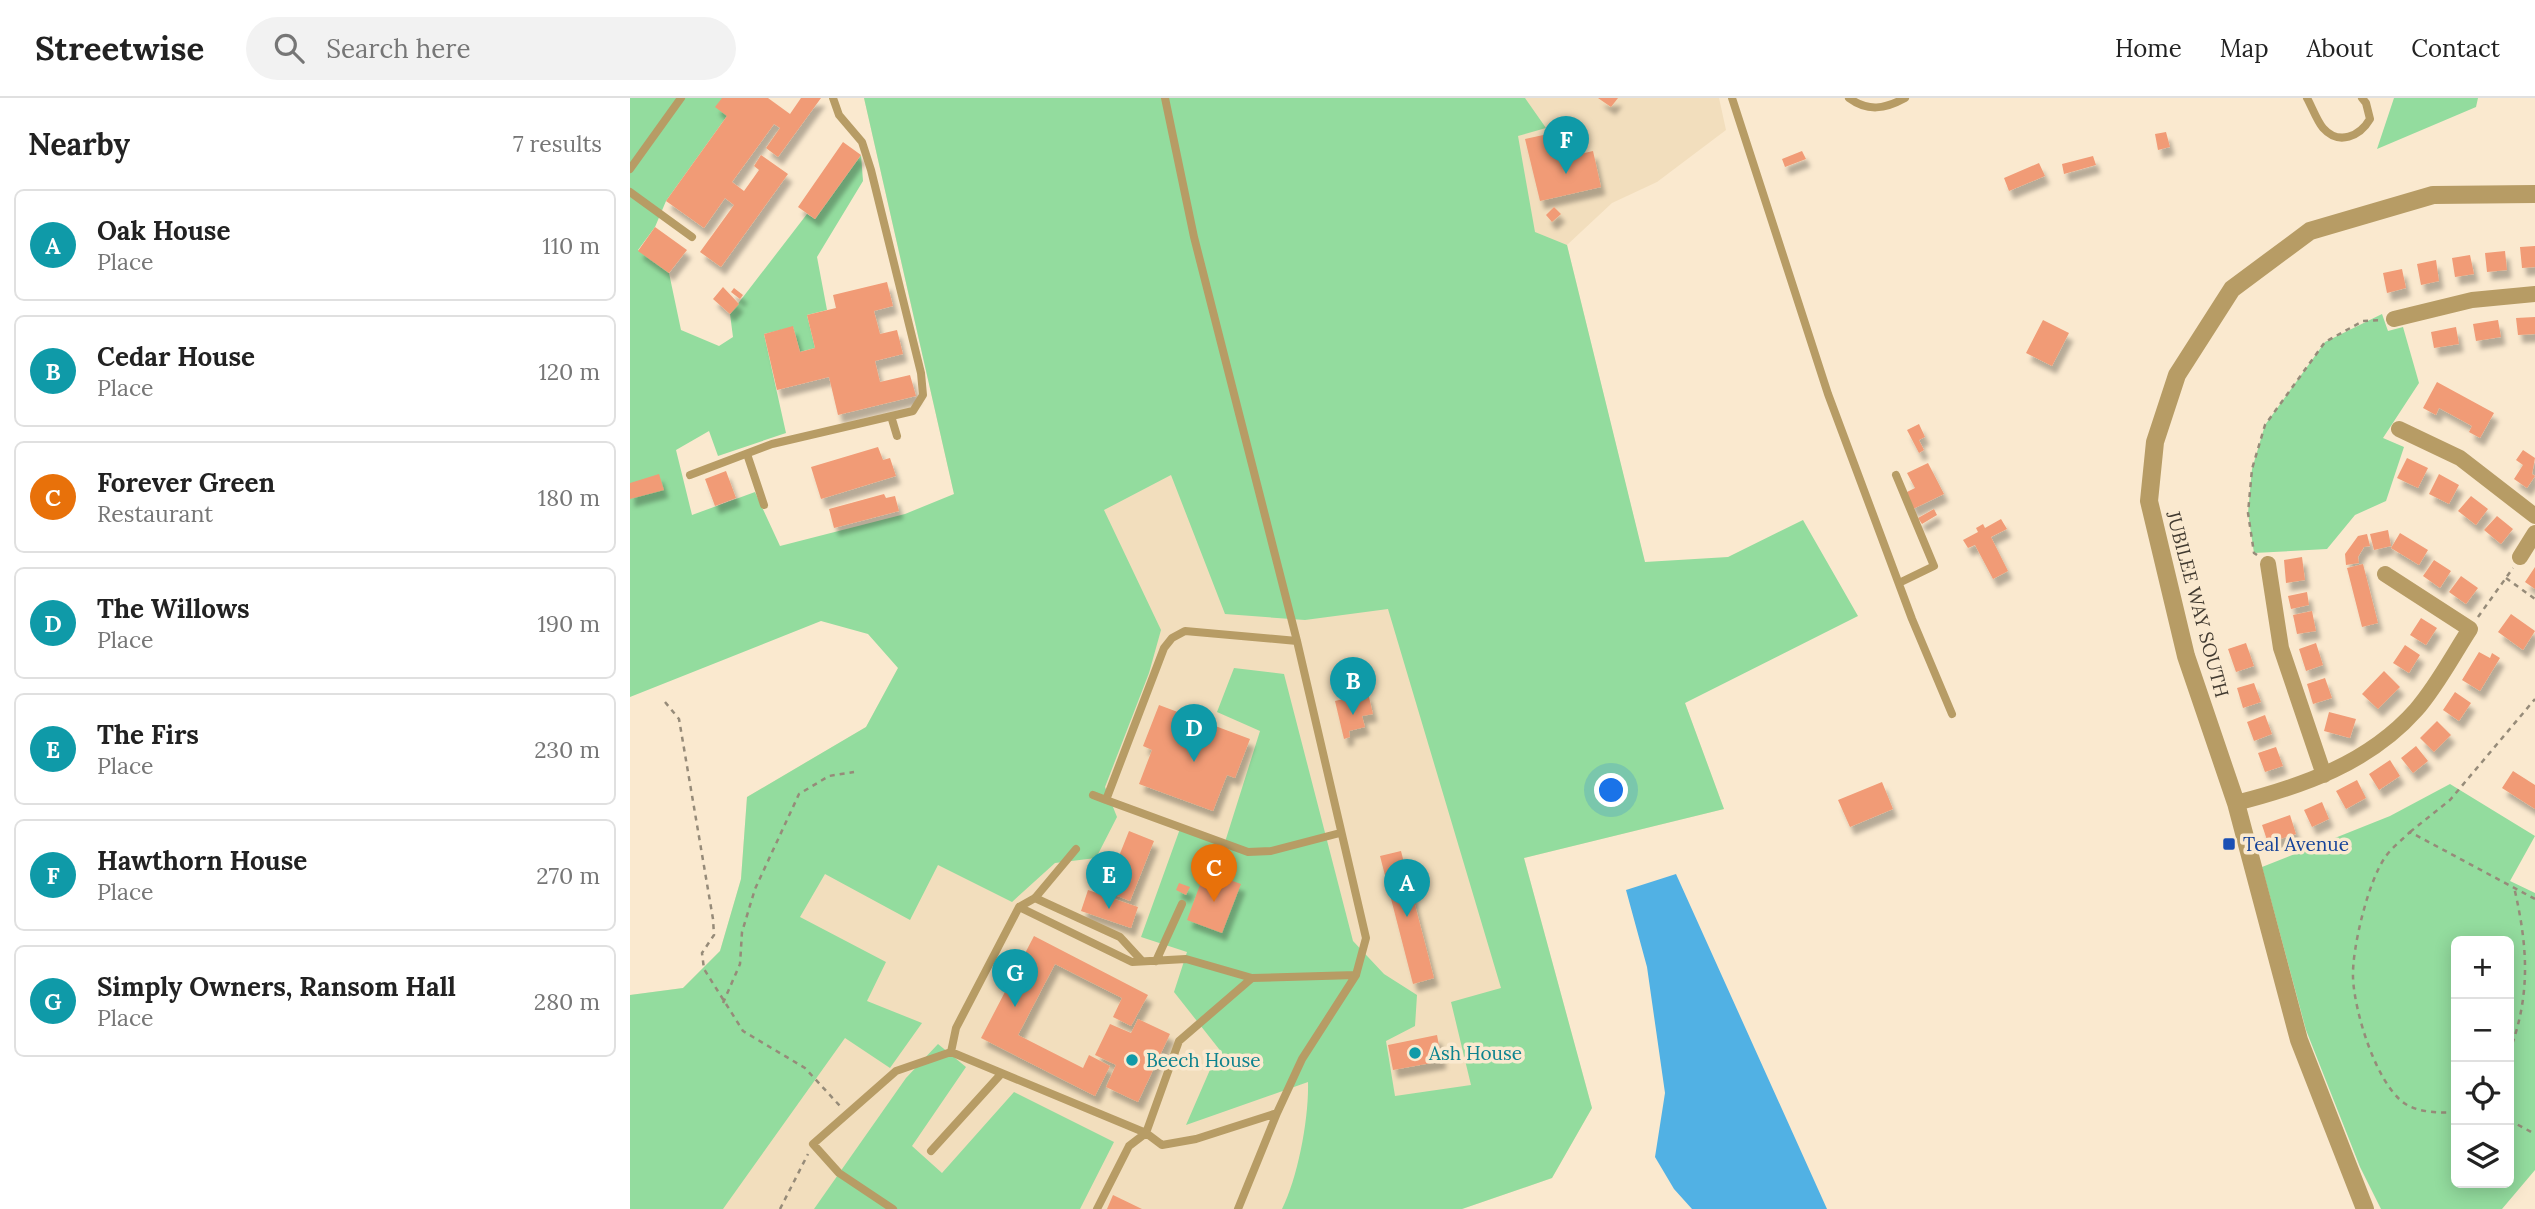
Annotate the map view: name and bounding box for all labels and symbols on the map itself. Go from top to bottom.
pin: F [1543,116,1589,174]
street label: JUBILEE WAY SOUTH [2161,507,2234,700]
pin: B [1330,657,1376,715]
pin: D [1171,704,1217,762]
your location [1594,773,1628,807]
place label: Teal Avenue [2243,832,2349,856]
marker: Teal Avenue [2221,836,2237,852]
pin: C [1191,844,1237,902]
pin: E [1086,851,1132,909]
pin: A [1384,859,1430,917]
pin: G [992,949,1038,1007]
place label: Ash House [1428,1041,1522,1065]
marker: Ash House [1407,1045,1423,1061]
place label: Beech House [1146,1048,1261,1072]
marker: Beech House [1124,1052,1140,1068]

